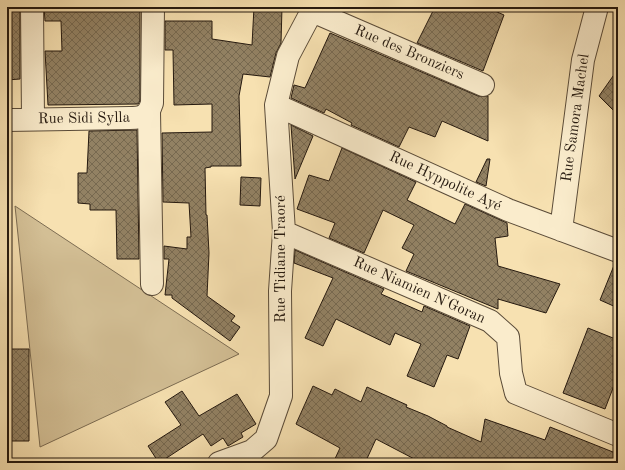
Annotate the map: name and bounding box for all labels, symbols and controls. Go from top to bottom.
street label: Rue des Bronziers [352,23,466,83]
street label: Rue Samora Machel [560,53,592,183]
street label: Rue Sidi Sylla [38,111,131,127]
street label: Rue Hyppolite Ayé [387,149,504,215]
street label: Rue Tidiane Traoré [274,195,289,323]
street label: Rue Niamien N'Goran [351,255,487,327]

